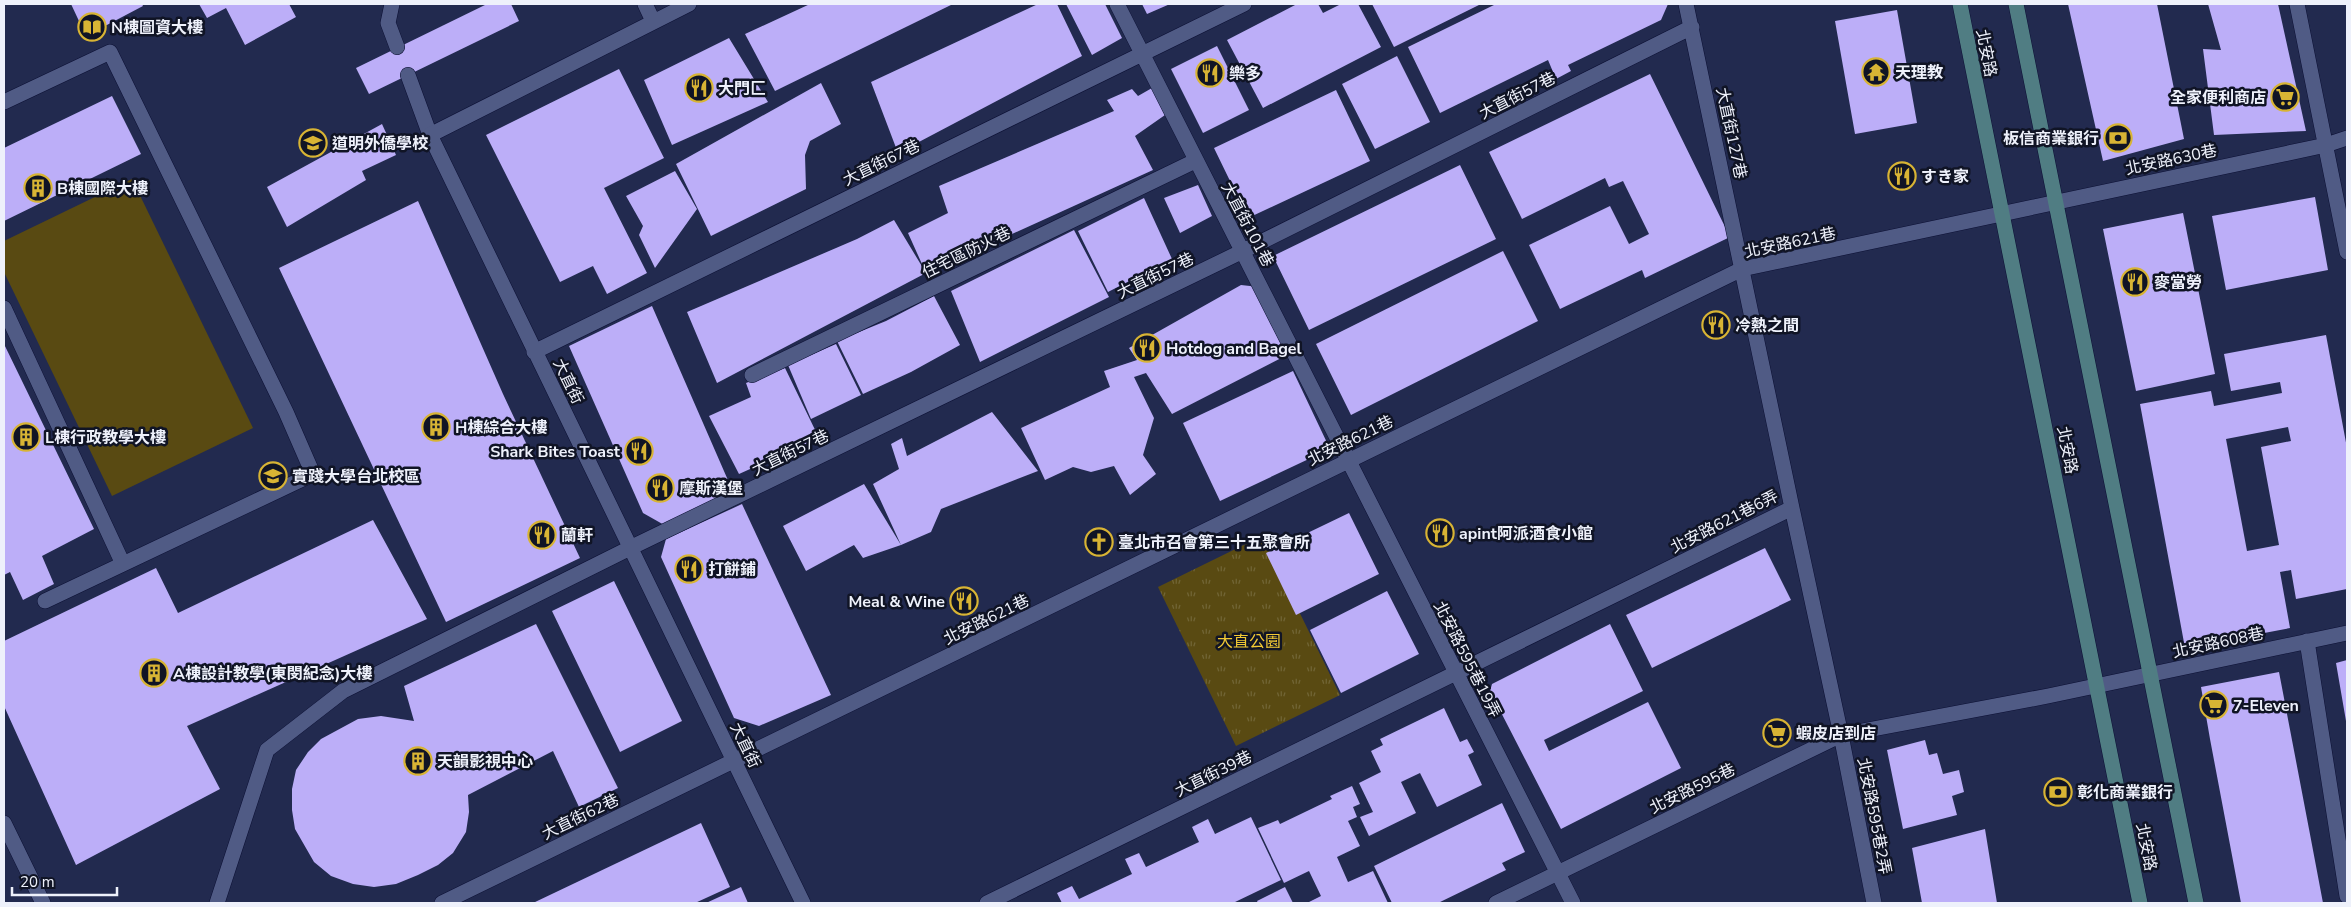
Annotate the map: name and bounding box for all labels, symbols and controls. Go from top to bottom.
library icon: N棟圖資大樓 [77,12,107,42]
place label: N棟圖資大樓 [111,17,203,39]
street label: 北安路 [1971,28,2001,79]
temple icon: 天理教 [1861,57,1891,87]
restaurant icon: 樂多 [1195,58,1225,88]
place label: 天理教 [1895,62,1943,84]
place label: 樂多 [1229,63,1261,85]
street label: 大直街57巷 [1475,67,1560,125]
restaurant icon: 大門匚 [684,73,714,103]
place label: 大門匚 [718,78,766,100]
supermarket icon: 全家便利商店 [2270,82,2300,112]
street label: 大直街127巷 [1711,86,1751,181]
place label: 全家便利商店 [2170,87,2266,109]
bank icon: 板信商業銀行 [2103,123,2133,153]
school or university icon: 道明外僑學校 [298,128,328,158]
place label: 板信商業銀行 [2003,128,2099,150]
place label: 道明外僑學校 [332,133,429,155]
street label: 大直街67巷 [839,135,924,191]
street label: 北安路630巷 [2124,140,2219,180]
restaurant icon: すき家 [1887,161,1917,191]
place label: すき家 [1921,166,1969,188]
building icon: B棟國際大樓 [23,173,53,203]
place label: B棟國際大樓 [57,178,148,200]
street label: 大直街101巷 [1216,178,1279,271]
street label: 住宅區防火巷 [918,222,1014,284]
street label: 北安路621巷 [1743,223,1838,263]
street label: 大直街57巷 [1113,248,1198,304]
restaurant icon: 麥當勞 [2120,267,2150,297]
place label: 麥當勞 [2154,272,2202,294]
restaurant icon: 冷熱之間 [1701,310,1731,340]
place label: 冷熱之間 [1735,315,1799,337]
restaurant icon: Hotdog and Bagel [1132,333,1162,363]
place label: Hotdog and Bagel [1166,338,1302,360]
street label: 大直街 [548,355,589,408]
street label: 北安路621巷 [1304,411,1397,471]
building icon: H棟綜合大樓 [421,412,451,442]
place label: H棟綜合大樓 [455,417,547,439]
building icon: L棟行政教學大樓 [11,422,41,452]
street label: 大直街57巷 [748,425,833,481]
street label: 北安路 [2052,425,2082,476]
place label: L棟行政教學大樓 [45,427,166,449]
restaurant icon: Shark Bites Toast [624,436,654,466]
place label: Shark Bites Toast [490,441,621,463]
school or university icon: 實踐大學台北校區 [258,461,288,491]
place label: 實踐大學台北校區 [292,466,420,488]
restaurant icon: 摩斯漢堡 [645,473,675,503]
place label: 摩斯漢堡 [679,478,743,500]
street label: 北安路621巷6弄 [1667,485,1782,559]
restaurant icon: apint阿派酒食小館 [1425,518,1455,548]
restaurant icon: 蘭軒 [527,520,557,550]
place label: apint阿派酒食小館 [1459,523,1593,545]
place label: 蘭軒 [561,525,593,547]
church icon: 臺北市召會第三十五聚會所 [1084,527,1114,557]
place label: 臺北市召會第三十五聚會所 [1118,532,1310,554]
restaurant icon: 打餅鋪 [674,554,704,584]
place label: 打餅鋪 [708,559,756,581]
restaurant icon: Meal & Wine [949,586,979,616]
street label: 北安路621巷 [940,590,1033,650]
place label: Meal & Wine [848,591,945,613]
street label: 北安路595巷19弄 [1428,597,1506,721]
street label: 北安路608巷 [2171,623,2266,663]
park label: 大直公園 [1217,631,1281,653]
building icon: A棟設計教學(東閔紀念)大樓 [139,658,169,688]
place label: A棟設計教學(東閔紀念)大樓 [173,663,372,685]
supermarket icon: 7-Eleven [2199,690,2229,720]
place label: 7-Eleven [2233,695,2299,717]
supermarket icon: 蝦皮店到店 [1762,718,1792,748]
street label: 大直街 [725,719,766,772]
place label: 蝦皮店到店 [1796,723,1876,745]
building icon: 天韻影視中心 [403,746,433,776]
street label: 大直街39巷 [1171,746,1256,802]
place label: 天韻影視中心 [437,751,533,773]
street label: 北安路595巷2弄 [1852,756,1896,876]
street label: 北安路595巷 [1646,759,1739,819]
bank icon: 彰化商業銀行 [2043,777,2073,807]
place label: 彰化商業銀行 [2077,782,2173,804]
street label: 大直街62巷 [538,789,623,845]
street label: 北安路 [2131,822,2161,873]
scale bar [12,864,118,896]
text: 20 m [20,872,55,892]

